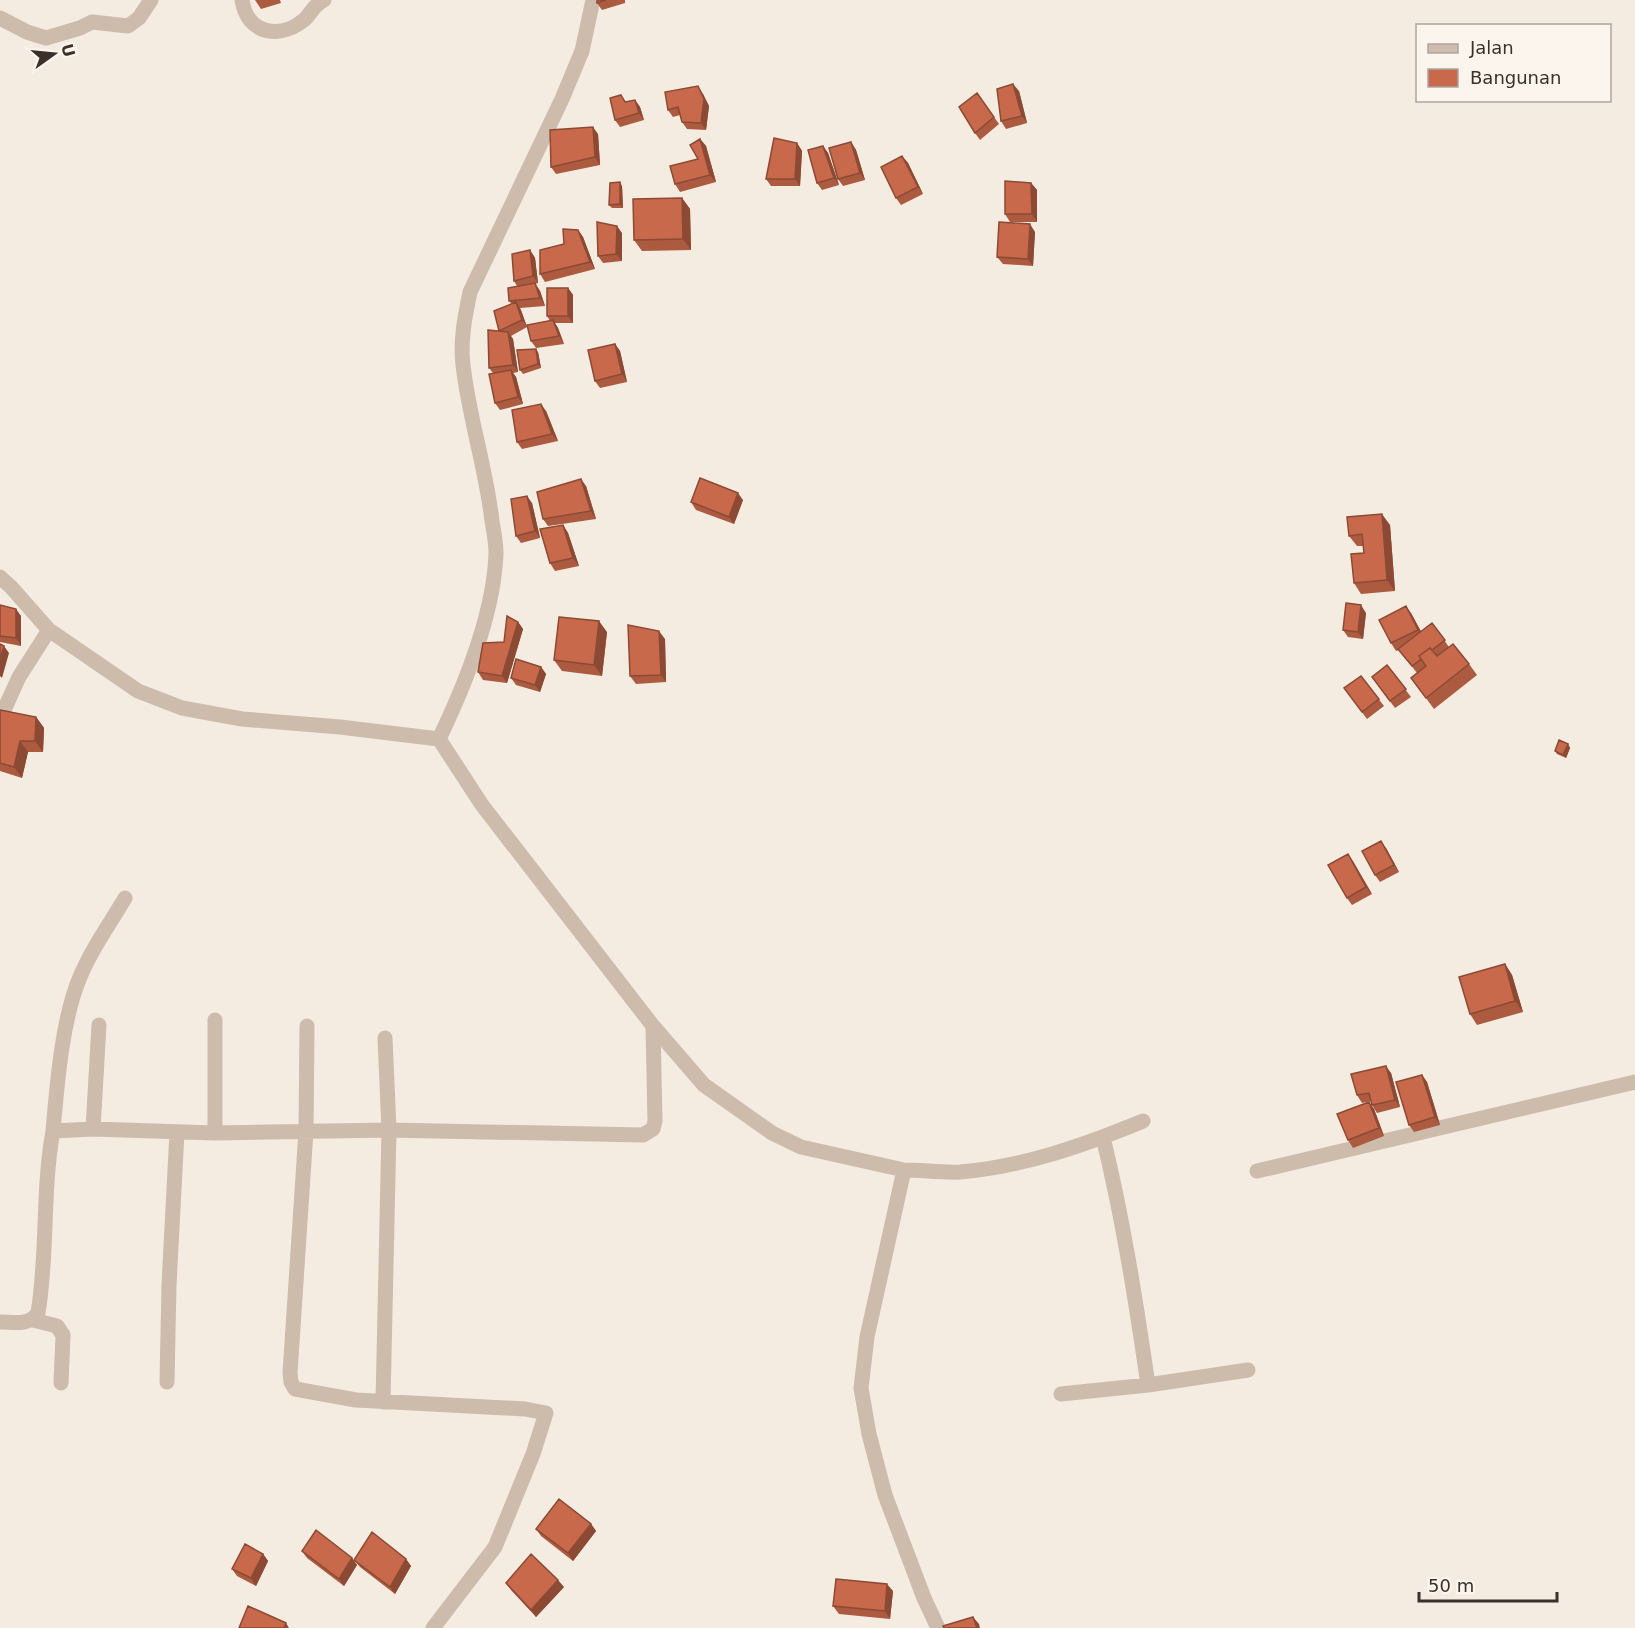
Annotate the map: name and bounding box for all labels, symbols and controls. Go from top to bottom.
north arrow [24,24,84,84]
legend [1416,24,1611,102]
text: Jalan [1469,37,1514,58]
text: U [57,42,79,59]
text: Bangunan [1470,67,1561,88]
scale bar [1419,1565,1557,1603]
text: 50 m [1428,1575,1474,1596]

